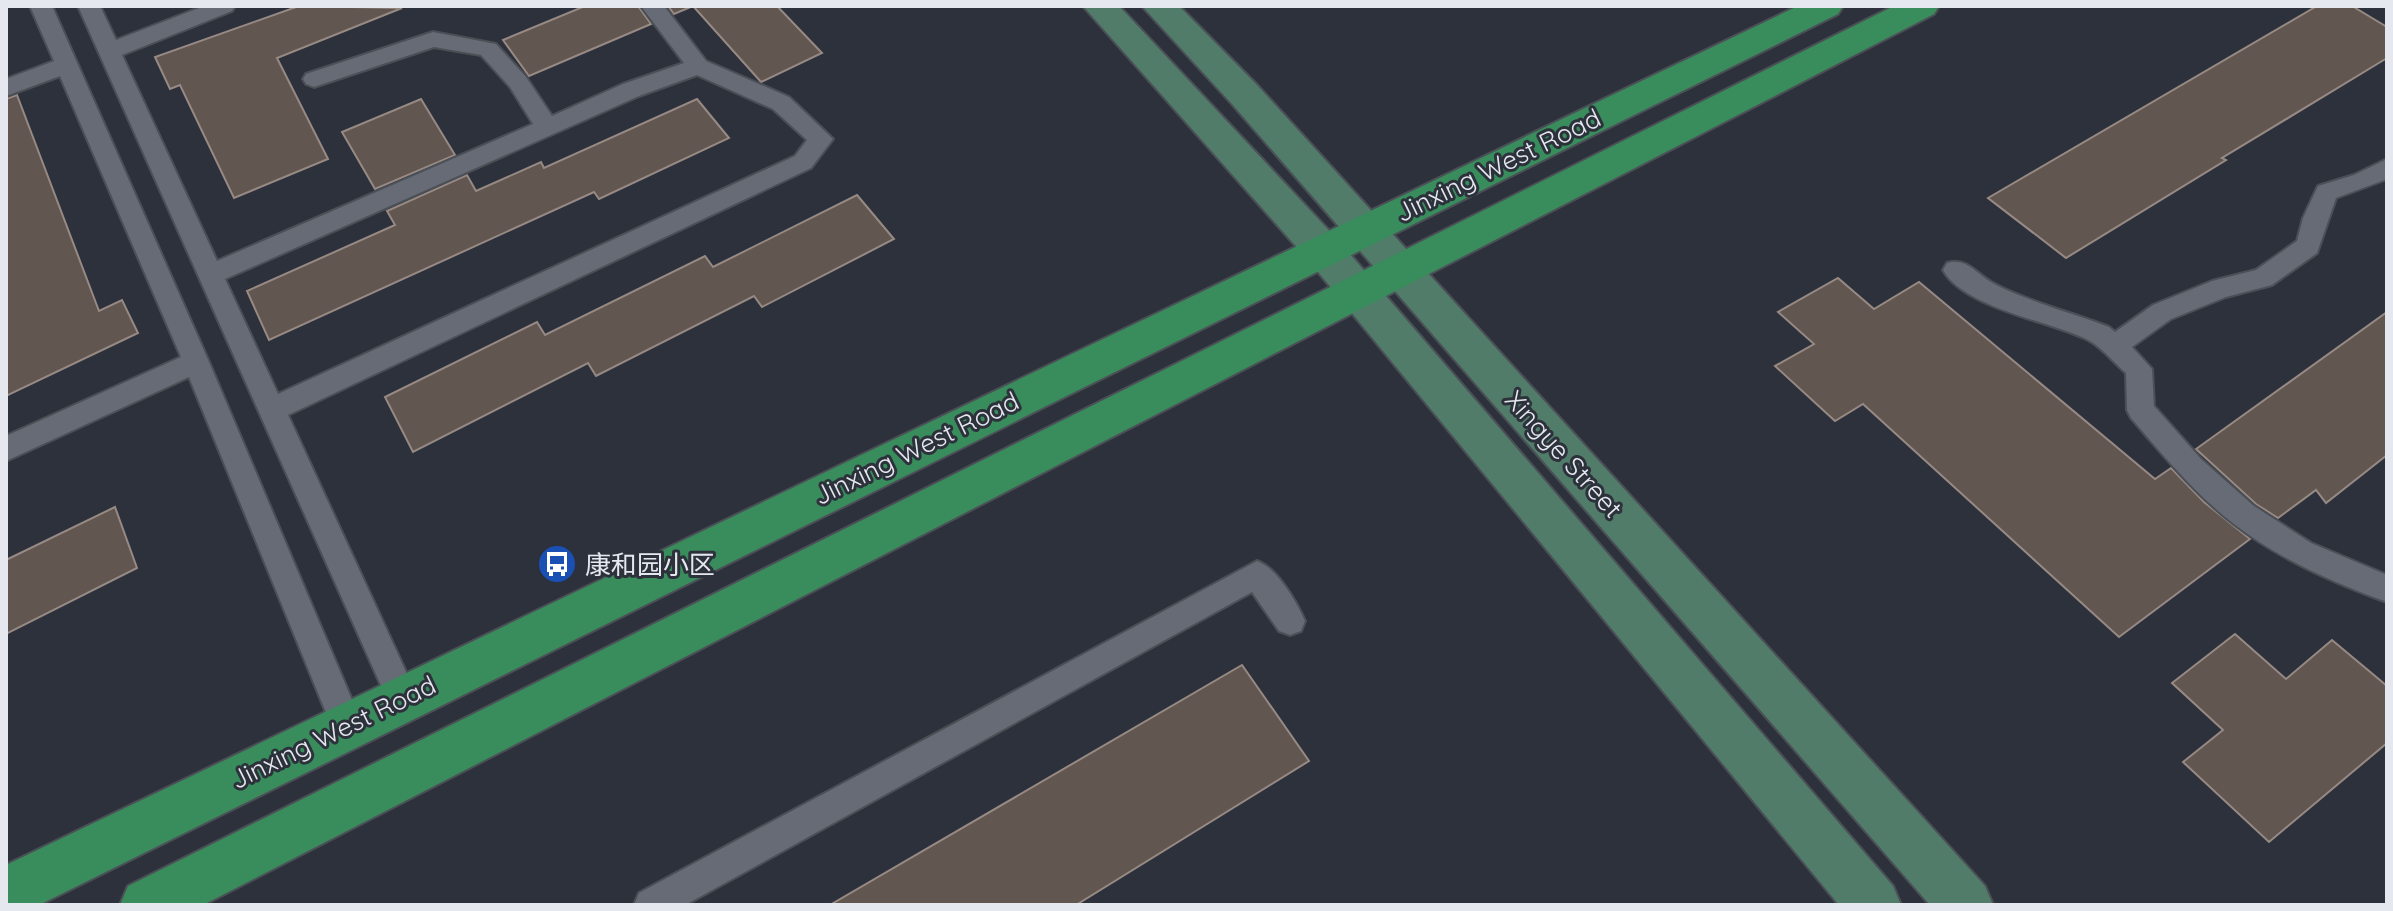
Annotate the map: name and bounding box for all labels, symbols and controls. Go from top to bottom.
street label: Jinxing West Road [1390,101,1606,229]
street label: Xingye Street [1498,383,1630,525]
street label: Jinxing West Road [808,384,1024,512]
bus stop icon: 康和园小区 [536,543,578,585]
place label: 康和园小区 [585,548,715,581]
street label: Jinxing West Road [225,668,441,796]

